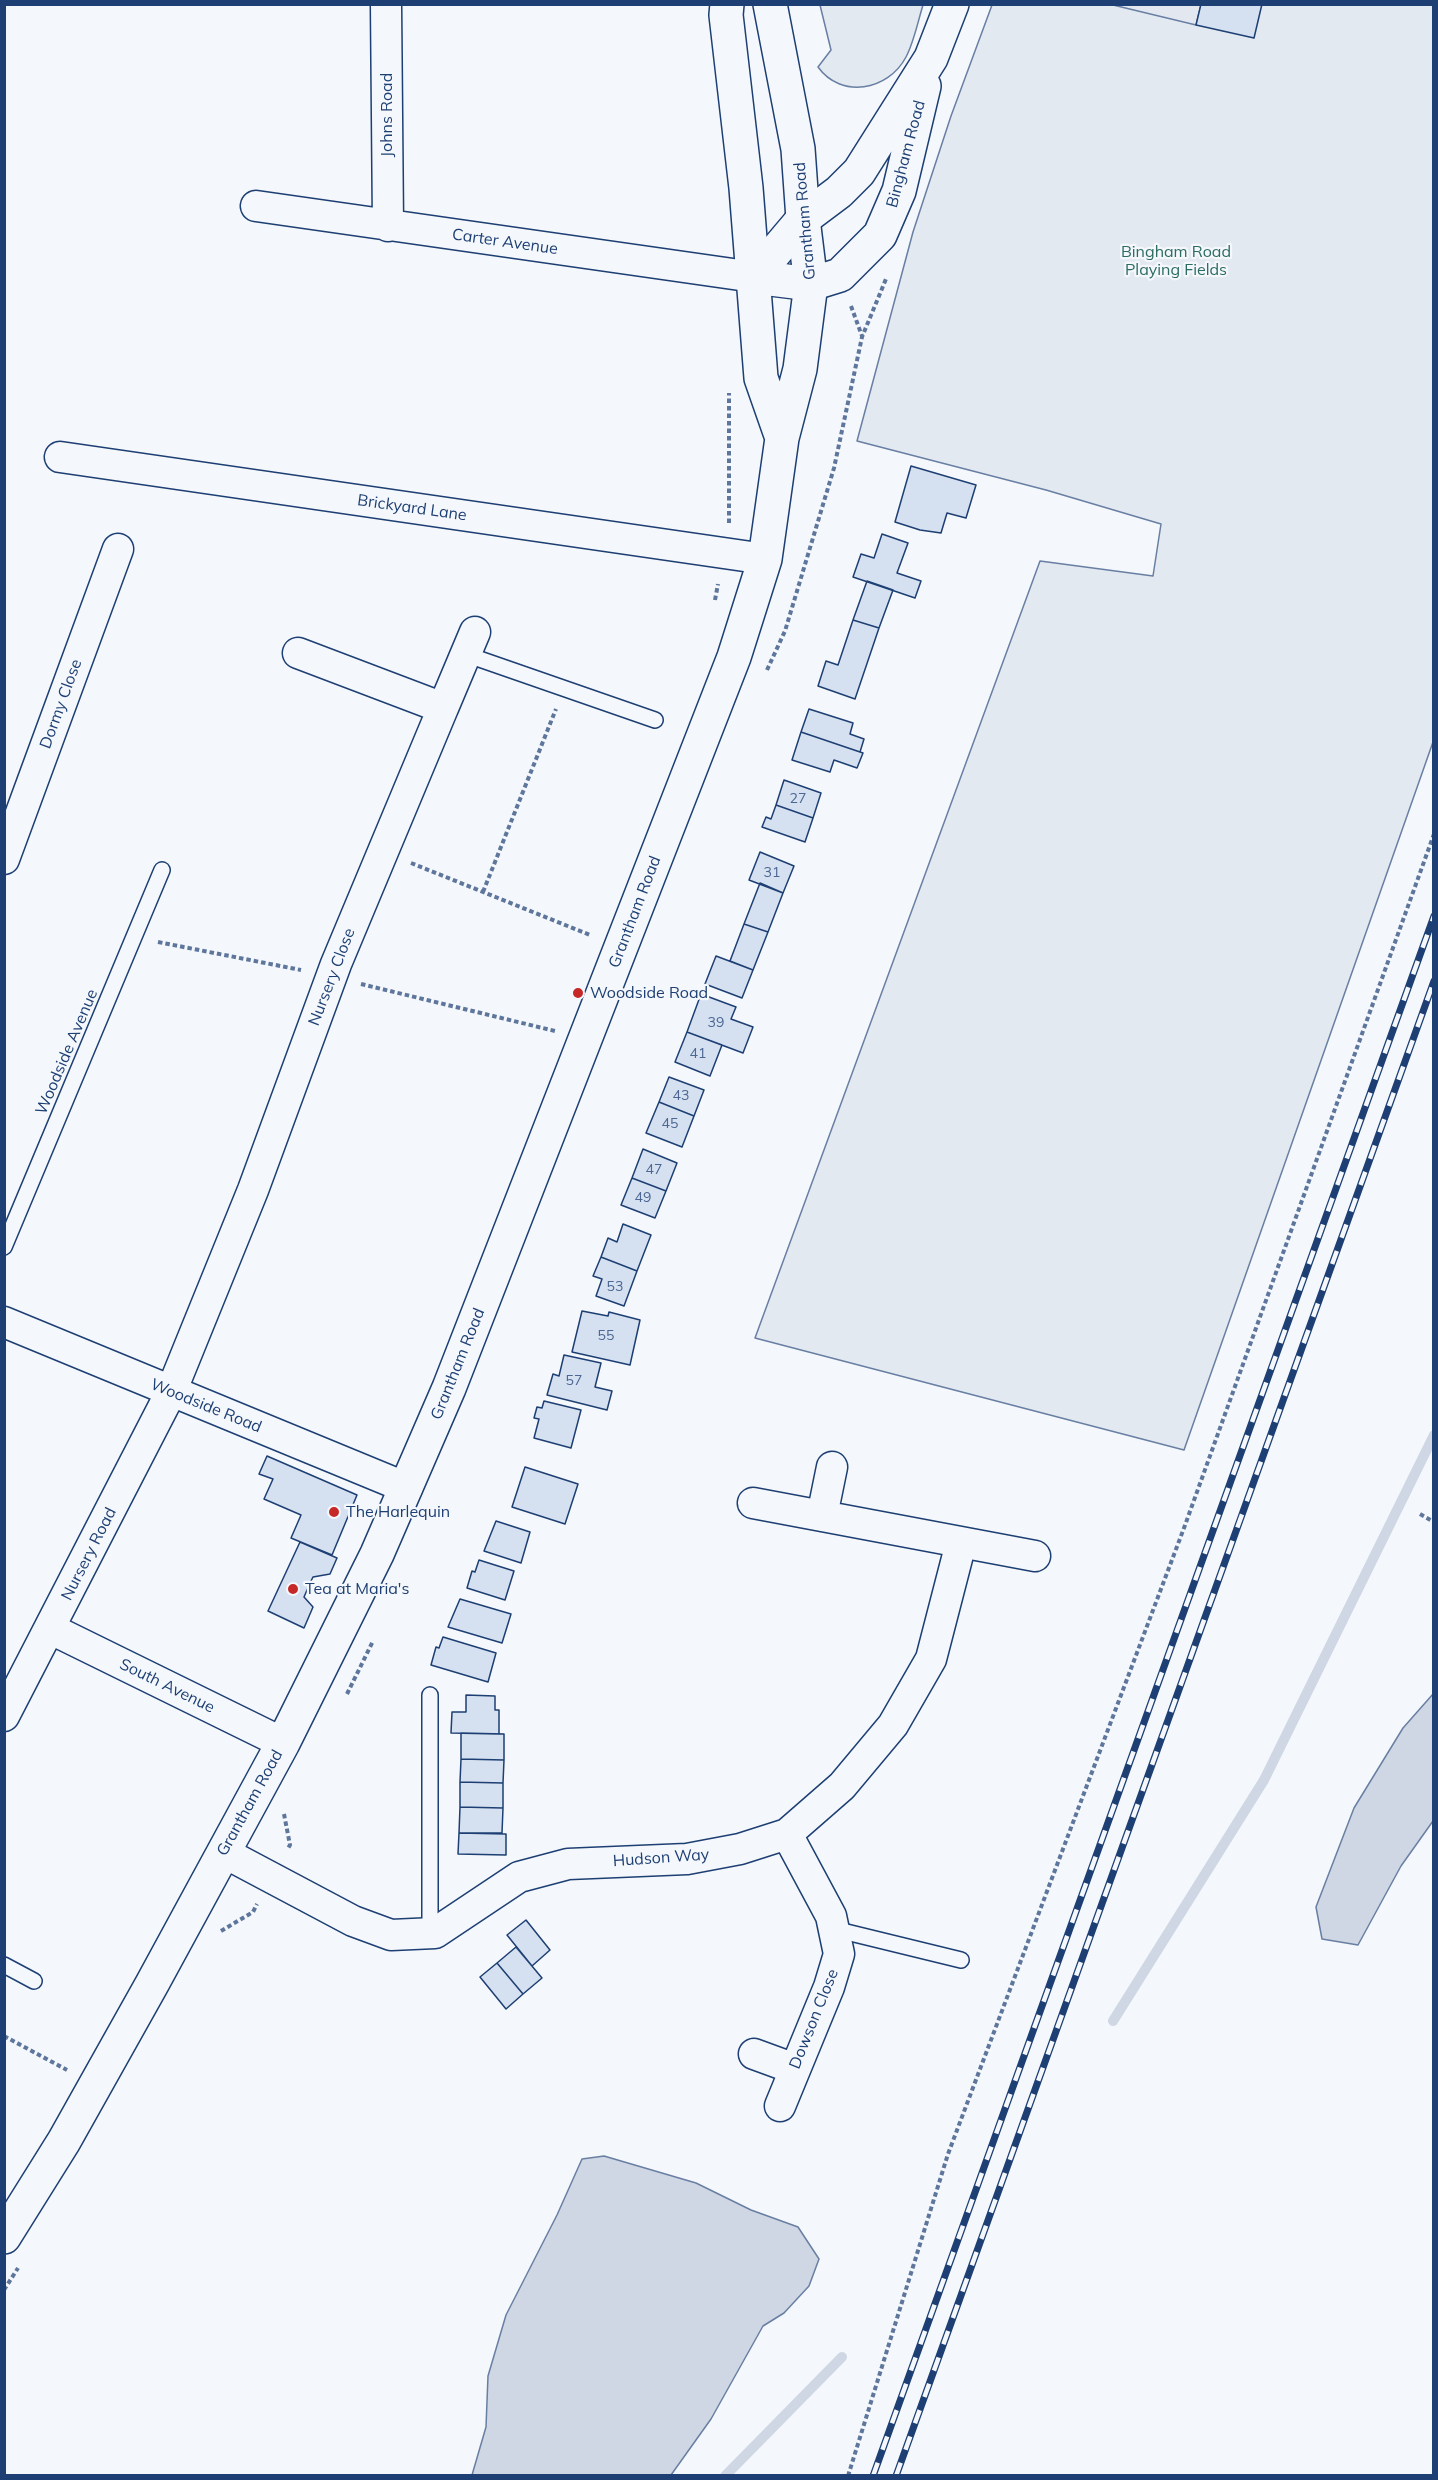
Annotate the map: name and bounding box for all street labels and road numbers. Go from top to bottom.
street label: Johns Road [377,73,397,157]
street label: Bingham Road [882,98,930,210]
street label: Grantham Road [790,161,820,281]
street label: Carter Avenue [451,225,559,259]
street label: Brickyard Lane [356,491,468,525]
street label: Dormy Close [36,657,86,751]
street label: Grantham Road [605,853,665,971]
street label: Nursery Close [305,925,359,1029]
street label: Woodside Avenue [32,986,102,1118]
street label: Grantham Road [427,1306,489,1422]
street label: Woodside Road [148,1375,264,1437]
street label: Nursery Road [57,1504,121,1604]
street label: South Avenue [116,1655,218,1717]
street label: Grantham Road [213,1747,287,1859]
street label: Hudson Way [612,1845,710,1871]
street label: Dowson Close [785,1966,843,2072]

